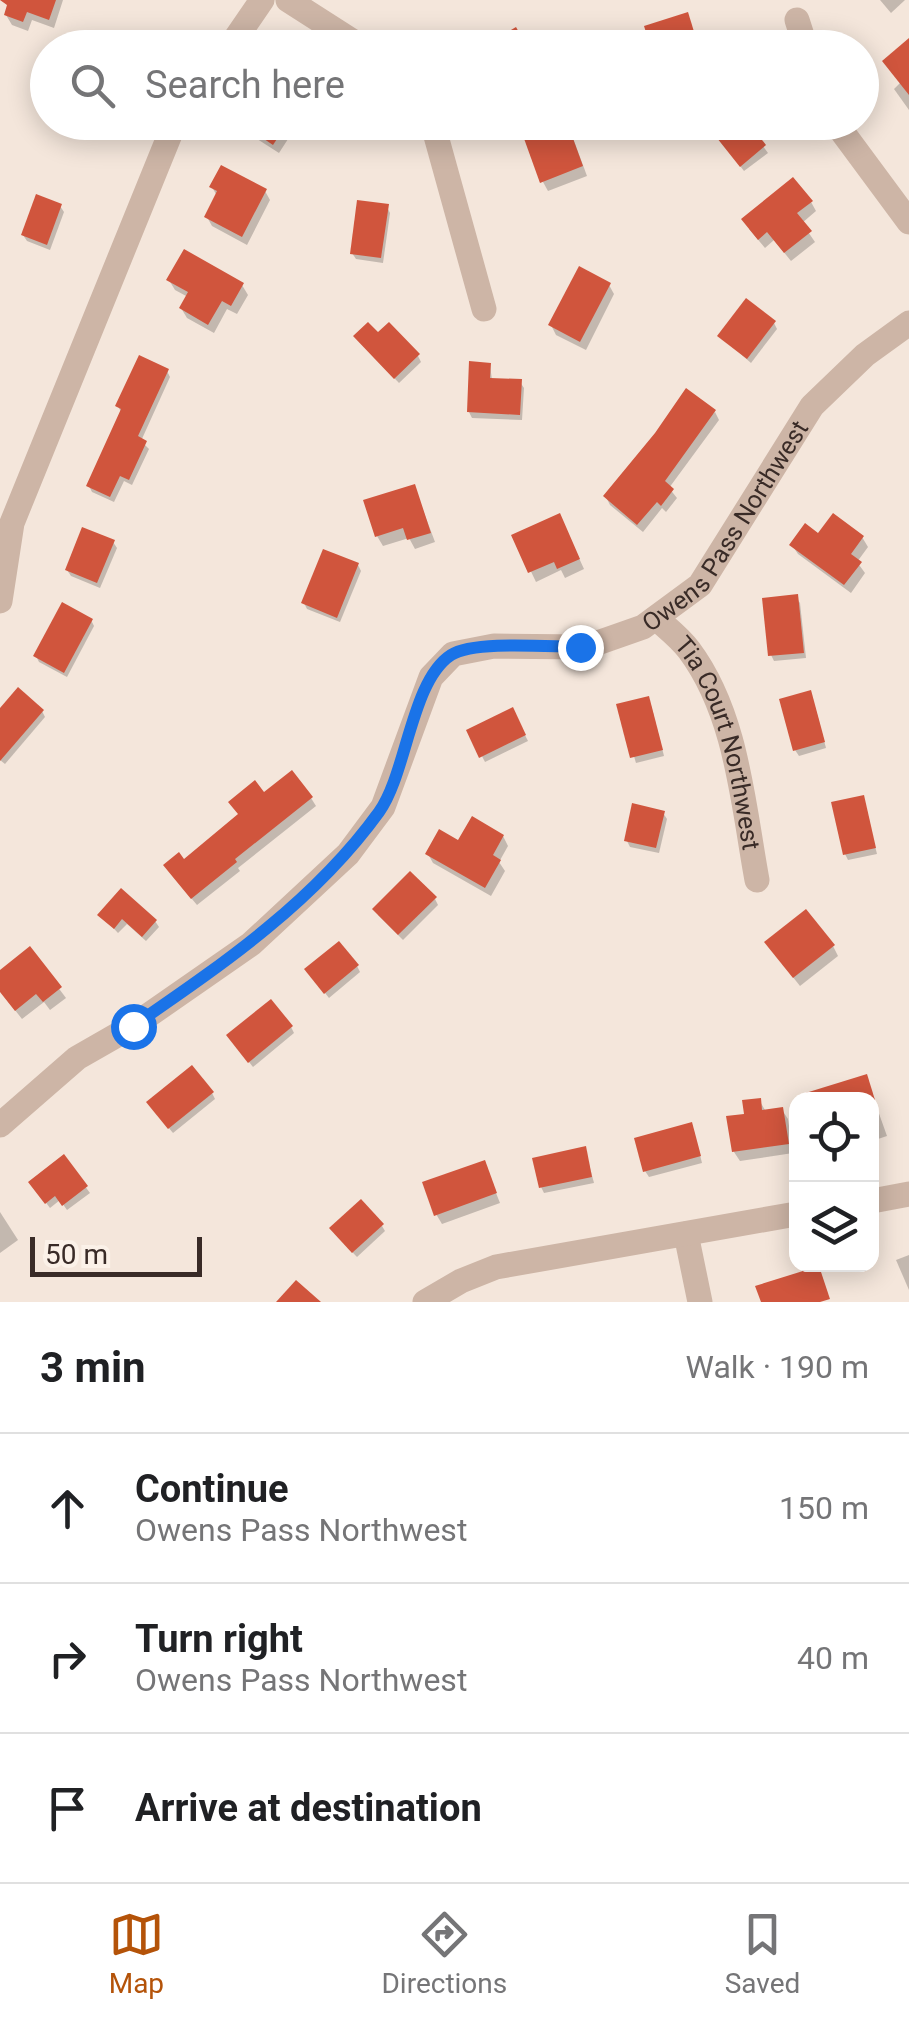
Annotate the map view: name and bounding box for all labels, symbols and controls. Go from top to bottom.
search box [30,30,879,140]
icon: search [65,58,120,113]
text: Search here [145,63,345,107]
street label: Owens Pass Northwest [637,415,814,638]
route end [558,625,604,671]
street label: Tia Court Northwest [669,631,766,852]
route start [111,1004,157,1050]
map controls [789,1092,879,1272]
button: locate [789,1092,879,1182]
button: layers [789,1182,879,1272]
scale bar [30,1232,202,1276]
text: 50 m [45,1238,108,1271]
text: 3 min [40,1343,146,1392]
text: Walk · 190 m [686,1348,869,1386]
text: Continue [135,1467,289,1511]
icon: ahead [40,1481,95,1536]
text: 150 m [779,1489,869,1527]
text: Owens Pass Northwest [135,1511,467,1549]
text: Turn right [135,1617,303,1661]
icon: right [40,1631,95,1686]
text: 40 m [797,1639,869,1677]
text: Owens Pass Northwest [135,1661,467,1699]
icon: arrive [40,1781,95,1836]
text: Arrive at destination [135,1786,482,1830]
tab: Map [109,1907,164,2000]
tab: Directions [381,1907,507,2000]
tab: Saved [725,1907,800,2000]

